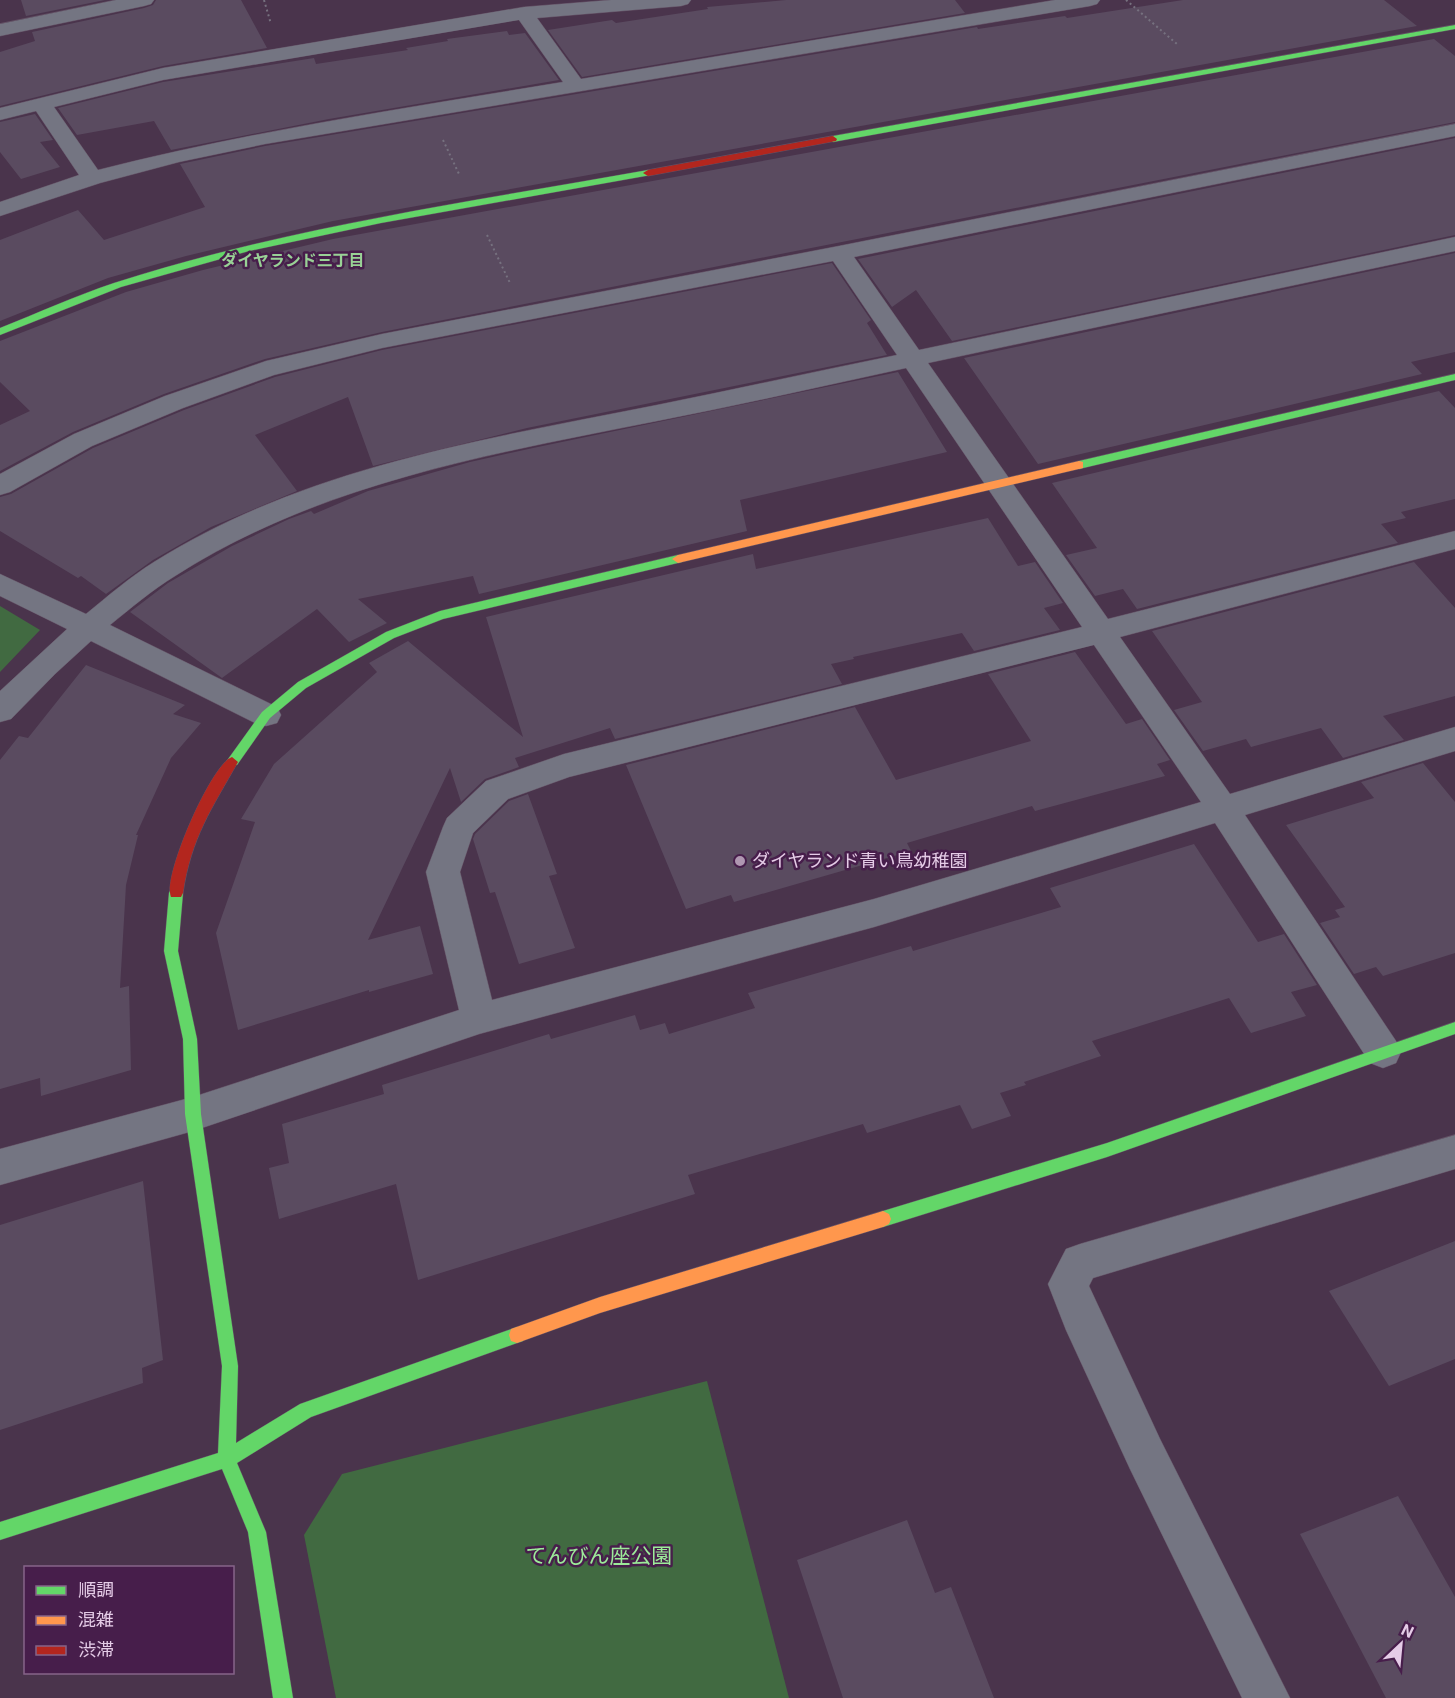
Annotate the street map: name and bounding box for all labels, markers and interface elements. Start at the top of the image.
district label: ダイヤランド三丁目 [221,251,365,270]
place label: ダイヤランド青い鳥幼稚園 [752,850,967,871]
marker: ダイヤランド青い鳥幼稚園 [733,854,747,868]
park label: てんびん座公園 [526,1544,673,1568]
legend [24,1566,234,1674]
text: 順調 [78,1579,114,1600]
text: 混雑 [78,1609,114,1630]
north arrow [1371,1614,1431,1674]
text: N [1398,1620,1417,1642]
text: 渋滞 [78,1639,114,1660]

